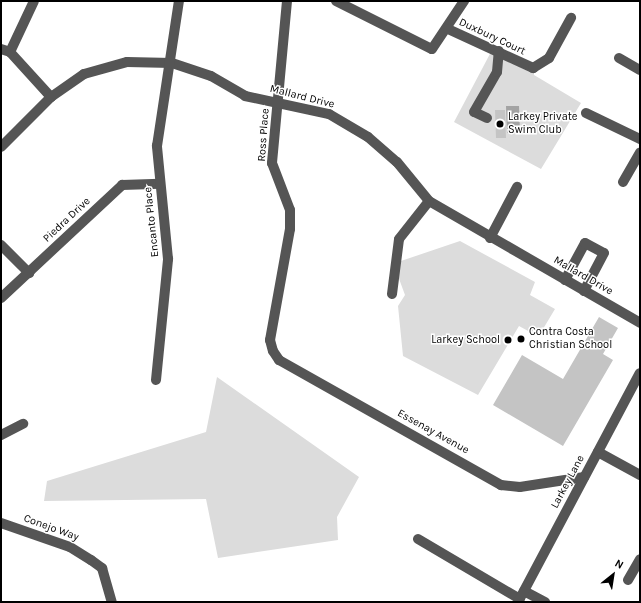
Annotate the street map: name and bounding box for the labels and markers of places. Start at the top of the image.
place label: Larkey Private Swim Club [508,111,577,137]
marker: Larkey Private Swim Club [495,119,505,129]
place label: Contra Costa Christian School [529,326,612,352]
place label: Larkey School [431,333,500,347]
marker: Contra Costa Christian School [516,334,526,344]
marker: Larkey School [503,335,513,345]

